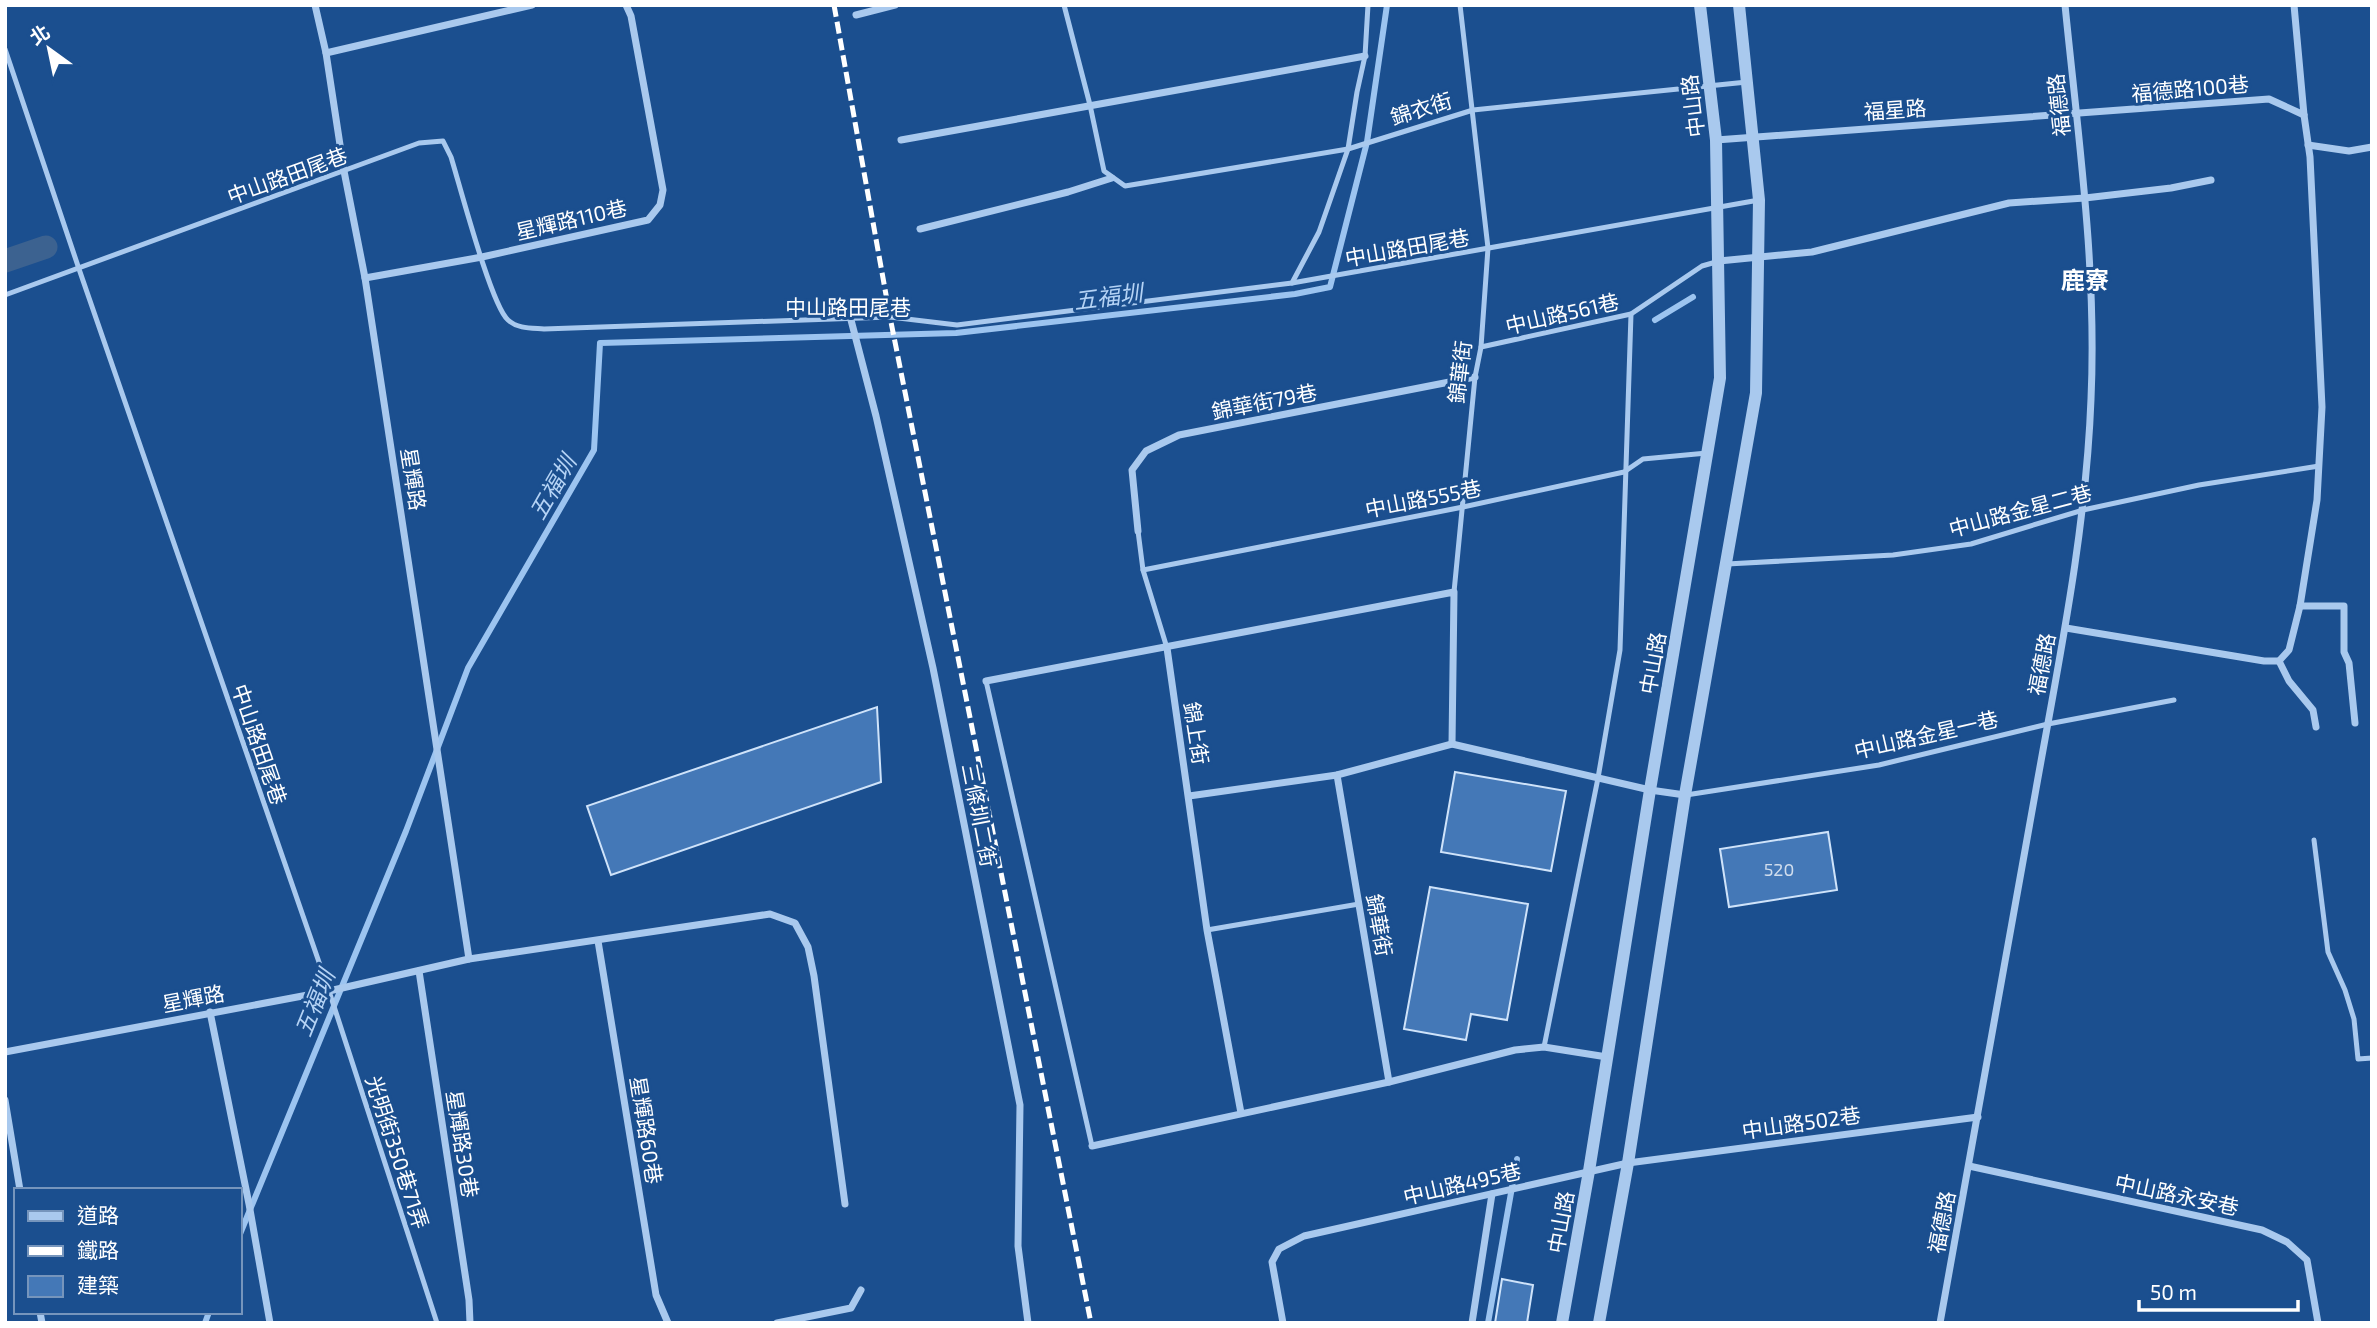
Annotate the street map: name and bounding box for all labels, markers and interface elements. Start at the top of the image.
north arrow [14,14,84,84]
text: 北 [25,20,54,49]
street label: 福德路100巷 [2130,70,2250,106]
street label: 福德路 [2042,72,2074,138]
street label: 中山路 [1676,73,1708,139]
street label: 錦衣街 [1387,87,1455,129]
street label: 福星路 [1863,94,1927,124]
street label: 中山路田尾巷 [224,142,350,208]
street label: 星輝路110巷 [513,194,629,244]
street label: 中山路田尾巷 [1343,224,1471,270]
district label: 鹿寮 [2061,265,2109,294]
water label: 五福圳 [1072,278,1147,314]
street label: 中山路561巷 [1503,288,1621,338]
street label: 中山路田尾巷 [785,294,911,319]
street label: 錦華街 [1443,339,1475,405]
street label: 錦華街79巷 [1209,379,1319,423]
street label: 星輝路 [397,446,431,512]
water label: 五福圳 [523,448,583,524]
street label: 中山路555巷 [1363,474,1483,522]
street label: 中山路金星二巷 [1946,479,2094,541]
street label: 中山路 [1634,630,1670,696]
street label: 福德路 [2023,631,2059,697]
street label: 中山路田尾巷 [228,680,292,808]
street label: 錦上街 [1180,700,1214,766]
street label: 中山路金星一巷 [1852,705,2000,763]
street label: 三條圳二街 [958,761,1002,869]
house number: 520 [1764,858,1794,880]
street label: 錦華街 [1362,892,1398,958]
water label: 五福圳 [288,963,341,1040]
street label: 星輝路 [160,980,226,1016]
street label: 光明街350巷71弄 [361,1072,435,1232]
street label: 星輝路60巷 [626,1074,668,1186]
street label: 星輝路30巷 [442,1089,484,1199]
street label: 中山路502巷 [1740,1101,1862,1143]
street label: 中山路495巷 [1401,1157,1523,1209]
street label: 中山路永安巷 [2113,1169,2241,1219]
legend [14,1188,242,1314]
street label: 中山路 [1542,1189,1578,1255]
street label: 福德路 [1923,1189,1959,1255]
text: 道路 [77,1202,119,1227]
text: 鐵路 [77,1237,119,1262]
scale bar [2139,1268,2298,1312]
text: 建築 [77,1272,119,1297]
text: 50 m [2150,1279,2197,1304]

